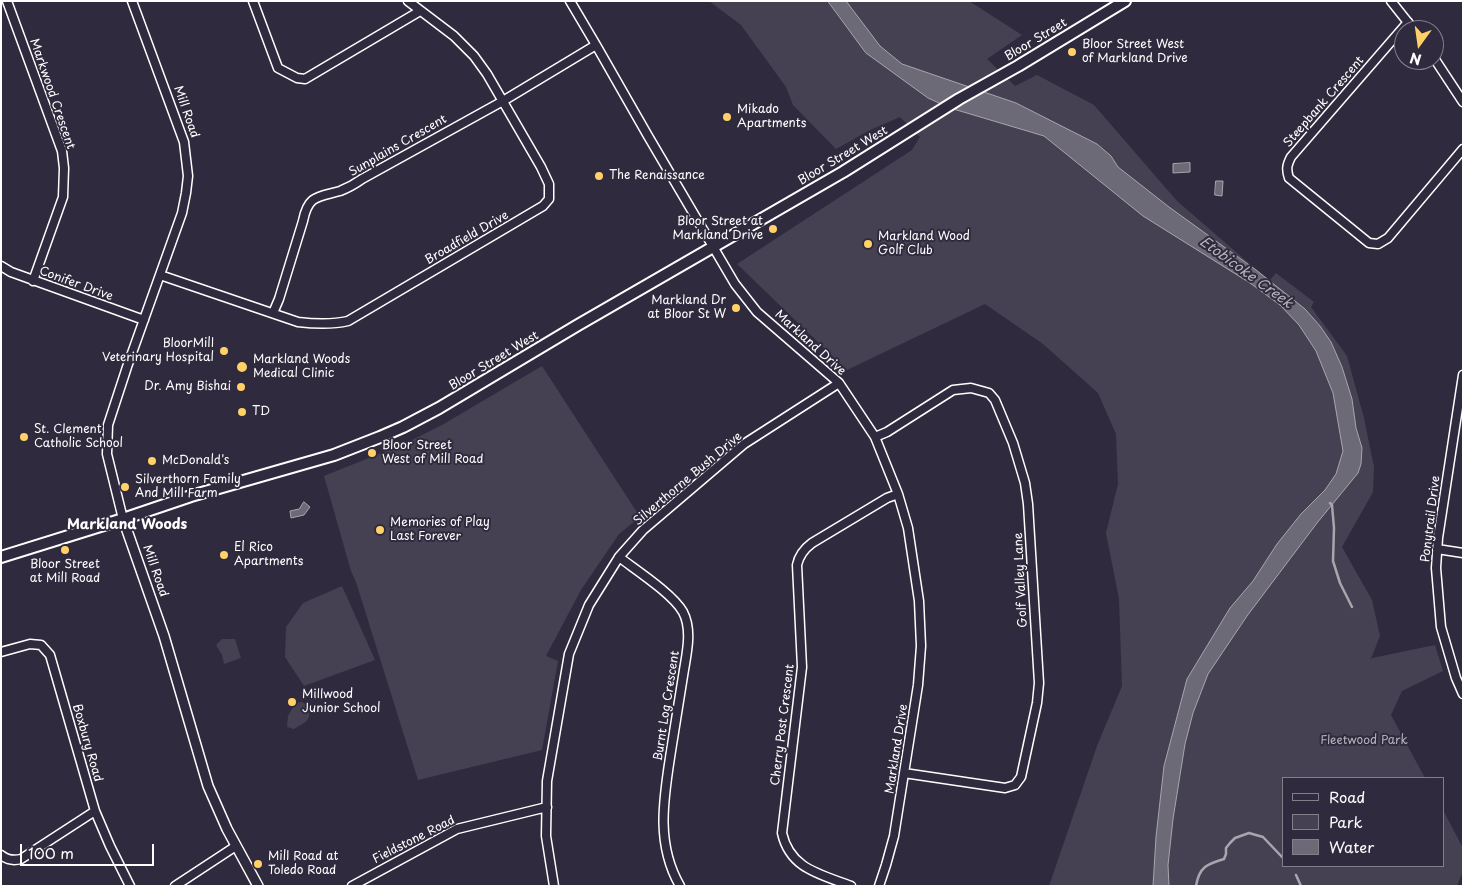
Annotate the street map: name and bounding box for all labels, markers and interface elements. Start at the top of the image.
street label: Bloor Street [1002,16,1070,64]
north arrow [1394,20,1444,70]
street label: Markwood Crescent [26,37,78,151]
place label: Bloor Street West of Markland Drive [1082,38,1188,66]
marker: Bloor Street West of Markland Drive [1066,46,1078,58]
text: N [1408,48,1423,71]
street label: Steepbank Crescent [1281,54,1367,150]
street label: Mill Road [170,84,202,140]
place label: Mikado Apartments [737,103,806,131]
marker: Mikado Apartments [721,111,733,123]
street label: Sunplains Crescent [347,112,449,180]
street label: Bloor Street West [796,124,890,188]
place label: The Renaissance [609,169,705,183]
marker: The Renaissance [593,170,605,182]
street label: Broadfield Drive [423,208,511,268]
place label: Bloor Street at Markland Drive [673,215,763,243]
marker: Bloor Street at Markland Drive [767,223,779,235]
place label: Markland Wood Golf Club [878,230,970,258]
water label: Etobicoke Creek [1196,234,1296,312]
marker: Markland Wood Golf Club [862,238,874,250]
street label: Conifer Drive [37,264,115,304]
place label: Markland Dr at Bloor St W [647,294,726,322]
marker: Markland Dr at Bloor St W [730,302,742,314]
street label: Markland Drive [772,307,848,379]
street label: Bloor Street West [447,329,541,393]
place label: BloorMill Veterinary Hospital [102,337,214,365]
marker: BloorMill Veterinary Hospital [218,345,230,357]
place label: Markland Woods Medical Clinic [253,353,350,381]
marker: Markland Woods Medical Clinic [235,360,249,374]
place label: Dr. Amy Bishai [144,380,231,394]
marker: Dr. Amy Bishai [235,381,247,393]
place label: TD [252,405,270,419]
marker: TD [236,406,248,418]
place label: St. Clement Catholic School [34,423,123,451]
street label: Silverthorne Bush Drive [631,429,745,529]
marker: St. Clement Catholic School [18,431,30,443]
place label: Bloor Street West of Mill Road [382,439,483,467]
marker: Bloor Street West of Mill Road [366,447,378,459]
place label: McDonald's [162,454,229,468]
marker: McDonald's [146,455,158,467]
place label: Silverthorn Family And Mill Farm [135,473,241,501]
street label: Ponytrail Drive [1419,475,1443,563]
marker: Silverthorn Family And Mill Farm [119,481,131,493]
place label: Memories of Play Last Forever [390,516,490,544]
district label: Markland Woods [67,517,187,533]
marker: Memories of Play Last Forever [374,524,386,536]
street label: Golf Valley Lane [1011,532,1031,628]
place label: El Rico Apartments [234,541,303,569]
street label: Mill Road [139,543,171,599]
marker: Bloor Street at Mill Road [59,544,71,556]
marker: El Rico Apartments [218,549,230,561]
place label: Bloor Street at Mill Road [30,558,100,586]
street label: Burnt Log Crescent [651,650,683,762]
street label: Cherry Post Crescent [768,663,798,787]
place label: Millwood Junior School [302,688,381,716]
marker: Millwood Junior School [286,696,298,708]
street label: Boxbury Road [69,702,105,784]
street label: Markland Drive [883,703,911,795]
park label: Fleetwood Park [1320,734,1408,748]
legend [1282,777,1444,867]
text: Road [1329,785,1365,808]
text: Park [1329,810,1363,833]
street label: Fieldstone Road [371,813,457,867]
scale bar [22,834,156,866]
text: Water [1329,835,1374,858]
text: 100 m [28,841,74,864]
place label: Mill Road at Toledo Road [268,850,338,878]
marker: Mill Road at Toledo Road [252,858,264,870]

